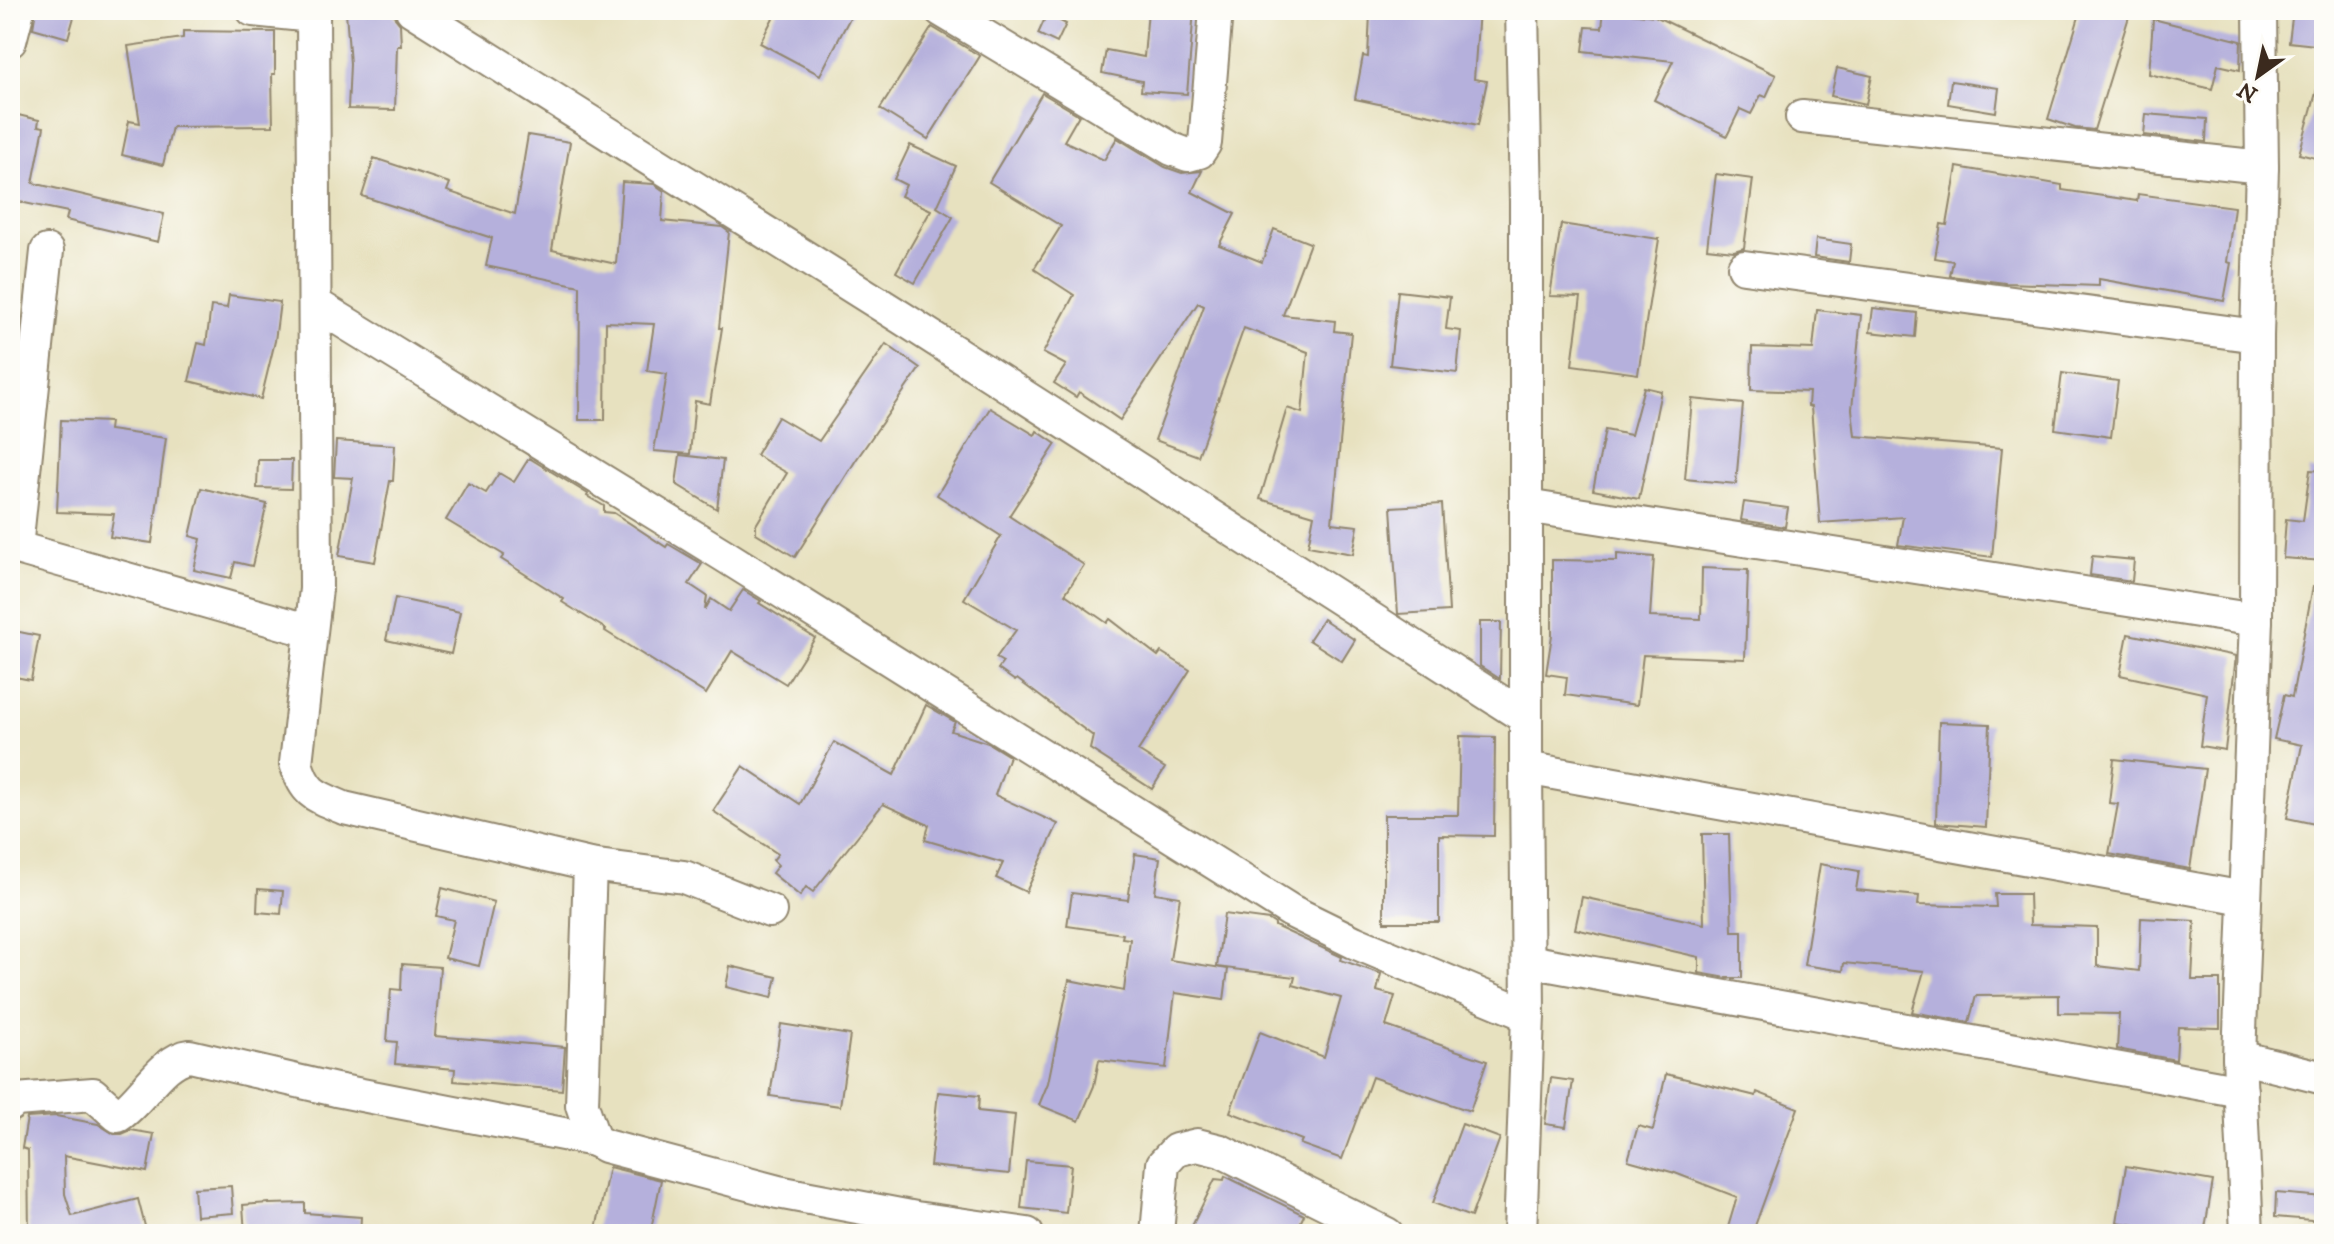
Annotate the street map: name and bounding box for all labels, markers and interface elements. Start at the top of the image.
north arrow [2218,36,2298,116]
text: N [2233,75,2263,108]

